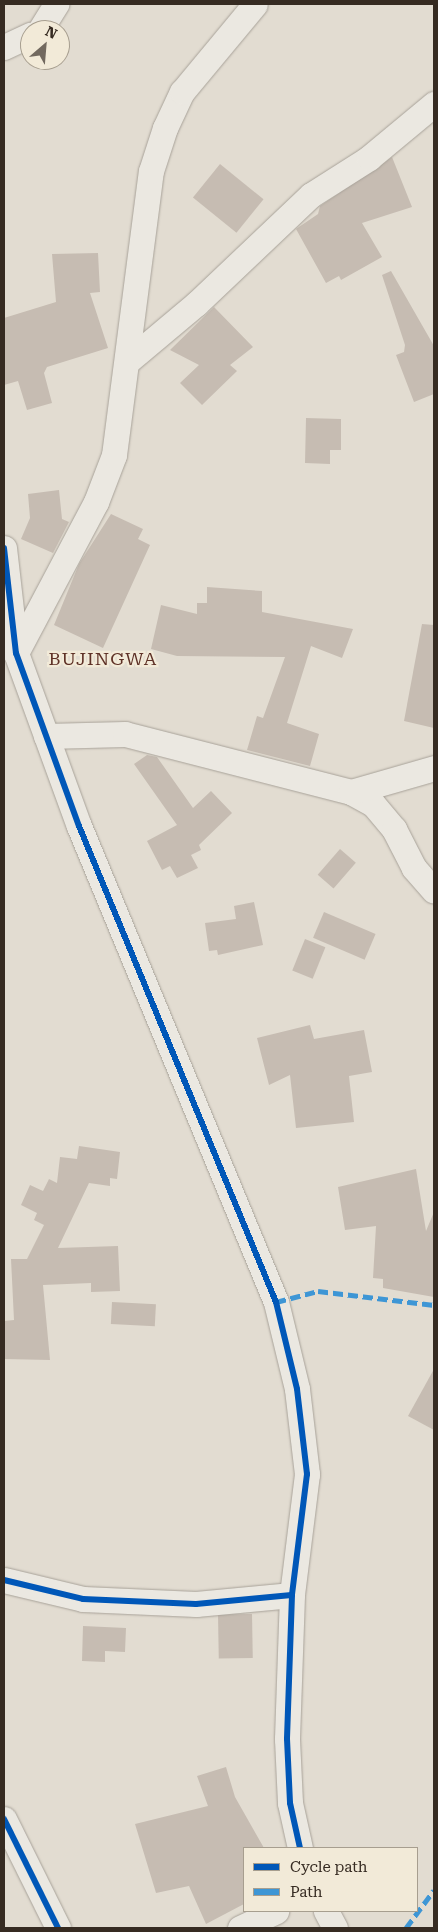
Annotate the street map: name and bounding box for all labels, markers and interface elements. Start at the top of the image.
north arrow [20,20,70,70]
text: N [43,23,60,42]
district label: BUJINGWA [48,648,158,670]
legend [243,1847,418,1912]
text: Cycle path [290,1858,367,1876]
text: Path [290,1883,323,1901]

